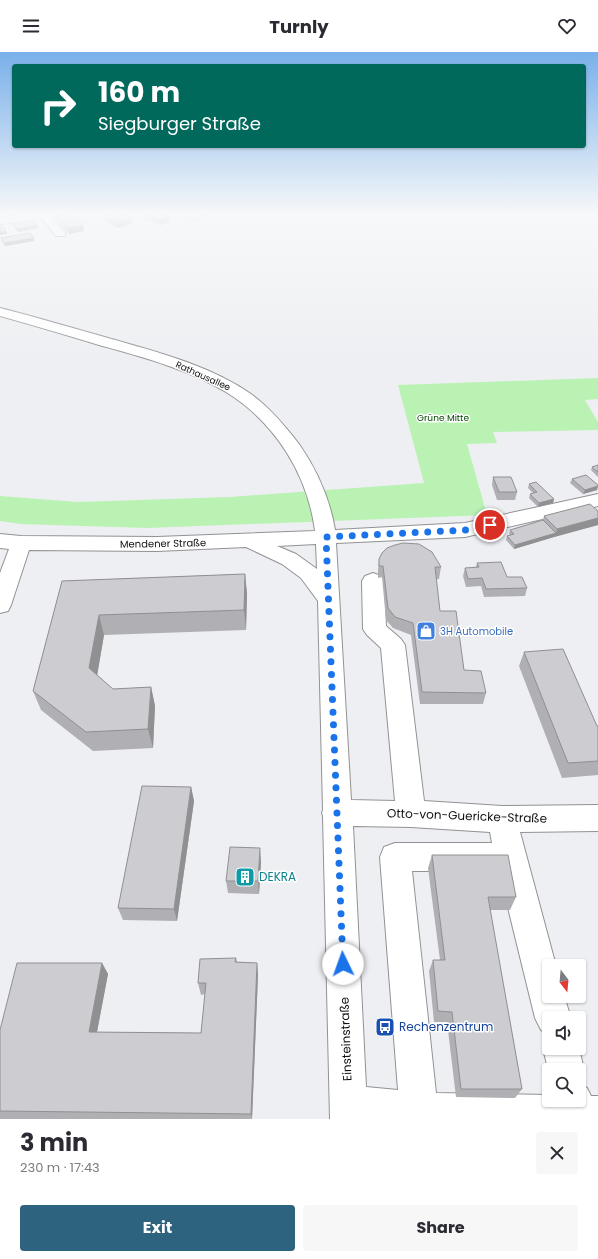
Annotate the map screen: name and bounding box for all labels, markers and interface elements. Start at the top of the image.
text: Turnly [269,14,329,39]
icon: menu [20,15,42,37]
icon: heart [556,15,578,37]
text: 160 m [98,73,180,112]
icon: right [32,80,84,132]
text: Siegburger Straße [98,111,261,136]
street label: Rathausallee [174,359,233,394]
park label: Grüne Mitte [417,412,469,424]
pin [473,508,507,542]
icon: arrive [479,514,501,536]
street label: Mendener Straße [120,535,206,552]
shop icon: 3H Automobile [415,620,437,642]
place label: 3H Automobile [440,624,513,639]
street label: Otto-von-Guericke-Straße [387,804,547,827]
building icon: DEKRA [234,866,256,888]
place label: DEKRA [259,868,296,885]
position arrow [322,943,364,985]
north arrow [542,959,586,1003]
map controls [542,959,586,1107]
street label: Einsteinstraße [336,997,355,1081]
button: sound [542,1011,586,1055]
bus stop icon: Rechenzentrum [374,1016,396,1038]
place label: Rechenzentrum [399,1018,493,1035]
button: search [542,1063,586,1107]
text: 3 min [20,1126,88,1159]
button: close [536,1132,578,1174]
text: 230 m · 17:43 [20,1158,100,1177]
button: Exit [20,1205,295,1251]
button: Share [303,1205,578,1251]

